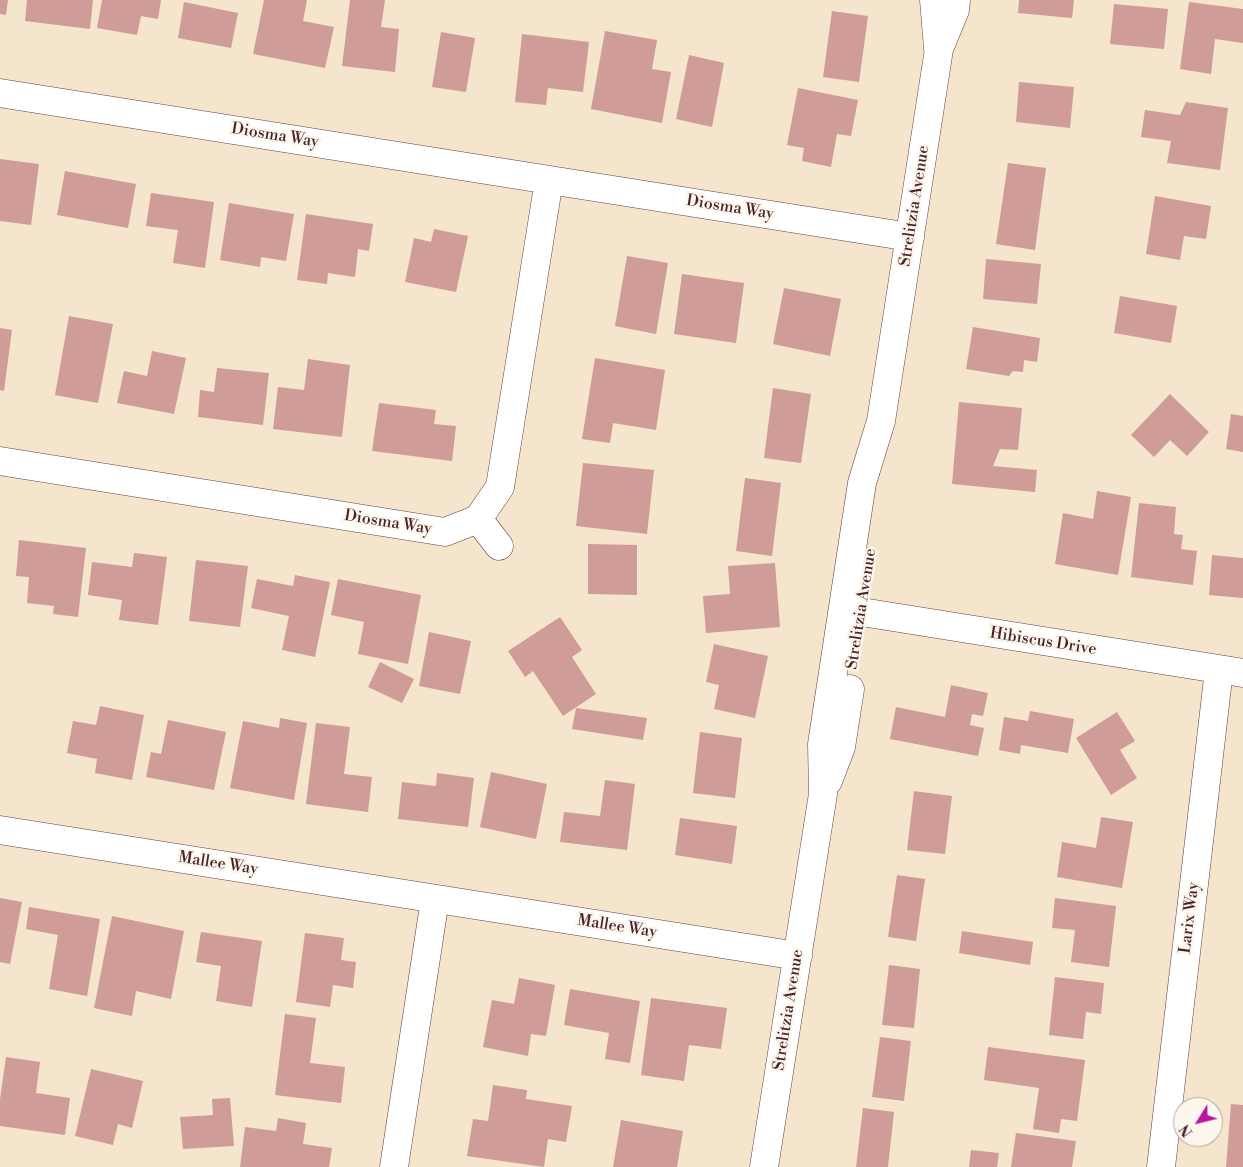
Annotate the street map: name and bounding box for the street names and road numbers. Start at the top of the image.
street label: Diosma Way [230,120,320,152]
street label: Strelitzia Avenue [896,144,934,268]
street label: Diosma Way [685,192,775,224]
street label: Diosma Way [343,507,433,539]
street label: Strelitzia Avenue [843,547,881,671]
street label: Hibiscus Drive [988,624,1098,660]
street label: Mallee Way [177,848,259,880]
street label: Larix Way [1176,881,1204,955]
street label: Mallee Way [576,911,658,943]
street label: Strelitzia Avenue [770,948,808,1072]

